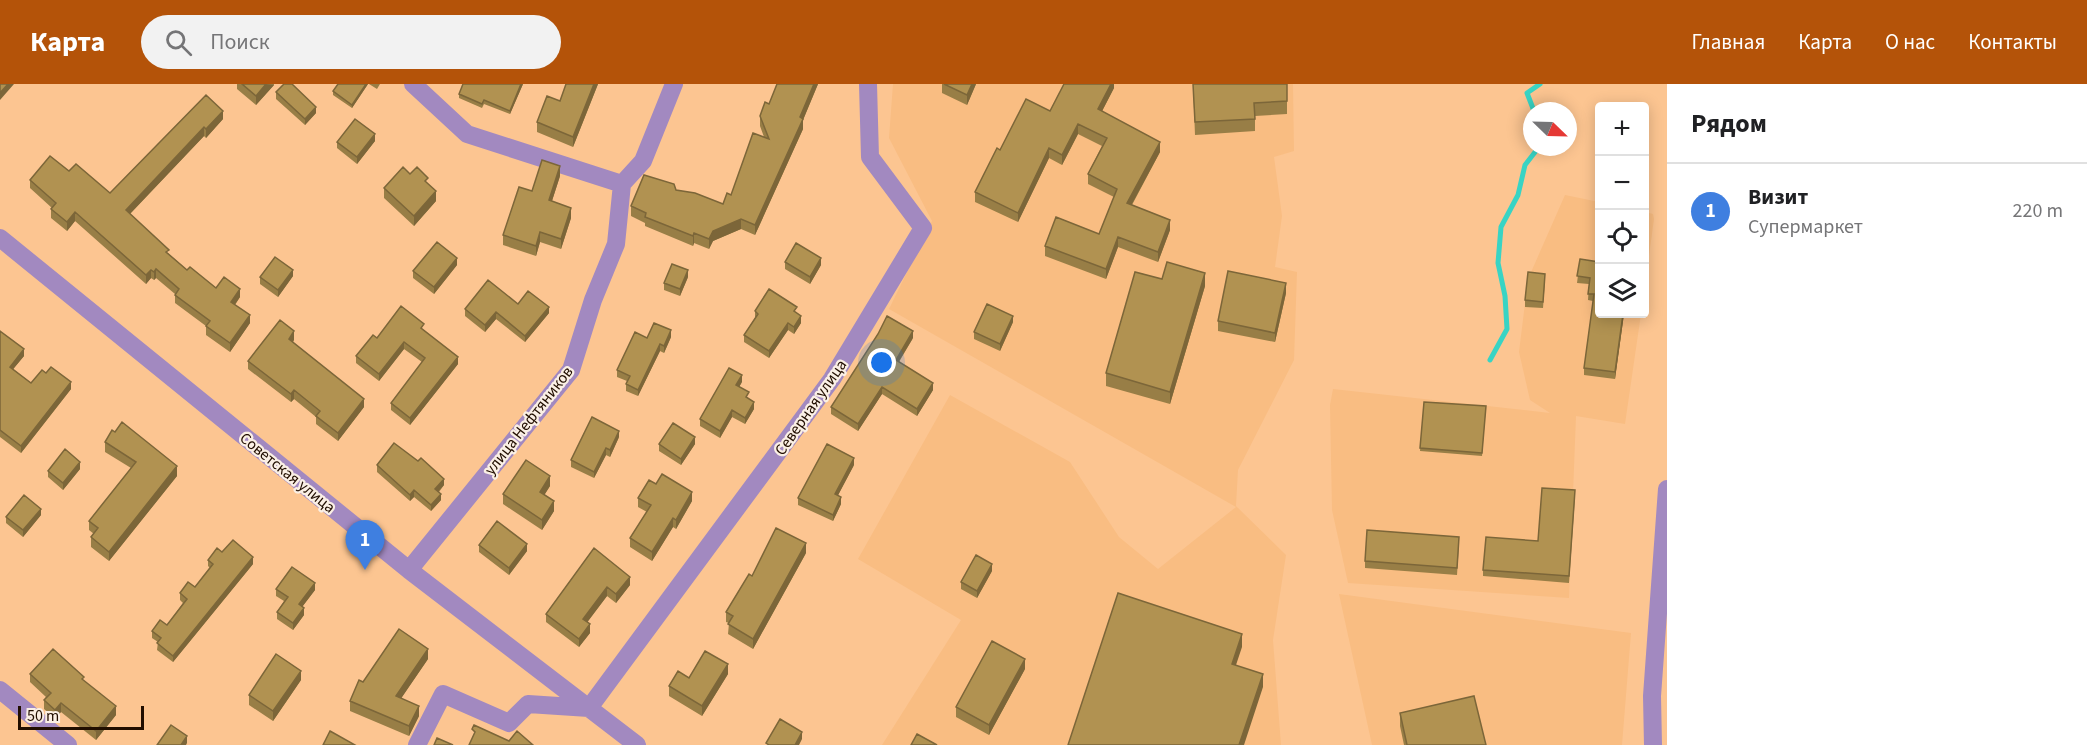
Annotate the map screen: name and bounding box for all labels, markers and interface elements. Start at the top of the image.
search box [141,15,561,69]
text: Карта [30,22,105,62]
icon: search [162,26,195,59]
text: Поиск [210,26,270,58]
text: Главная [1692,27,1765,57]
text: Карта [1798,27,1852,57]
text: О нас [1885,27,1935,57]
text: Контакты [1968,27,2057,57]
north arrow [1523,102,1577,156]
map controls [1595,102,1649,318]
button: + [1595,102,1649,156]
text: Рядом [1691,105,1767,142]
button: − [1595,156,1649,210]
text: Визит [1748,181,1808,213]
text: 1 [1705,197,1716,225]
text: 220 m [2013,197,2063,225]
button: locate [1595,210,1649,264]
text: Супермаркет [1748,213,1863,241]
button: layers [1595,264,1649,318]
your location [867,348,896,377]
street label: Северная улица [770,355,852,460]
street label: улица Нефтяников [479,362,578,480]
street label: Советская улица [235,427,340,518]
pin: 1 [346,520,385,570]
scale bar [18,703,144,730]
text: 50 m [27,705,59,727]

